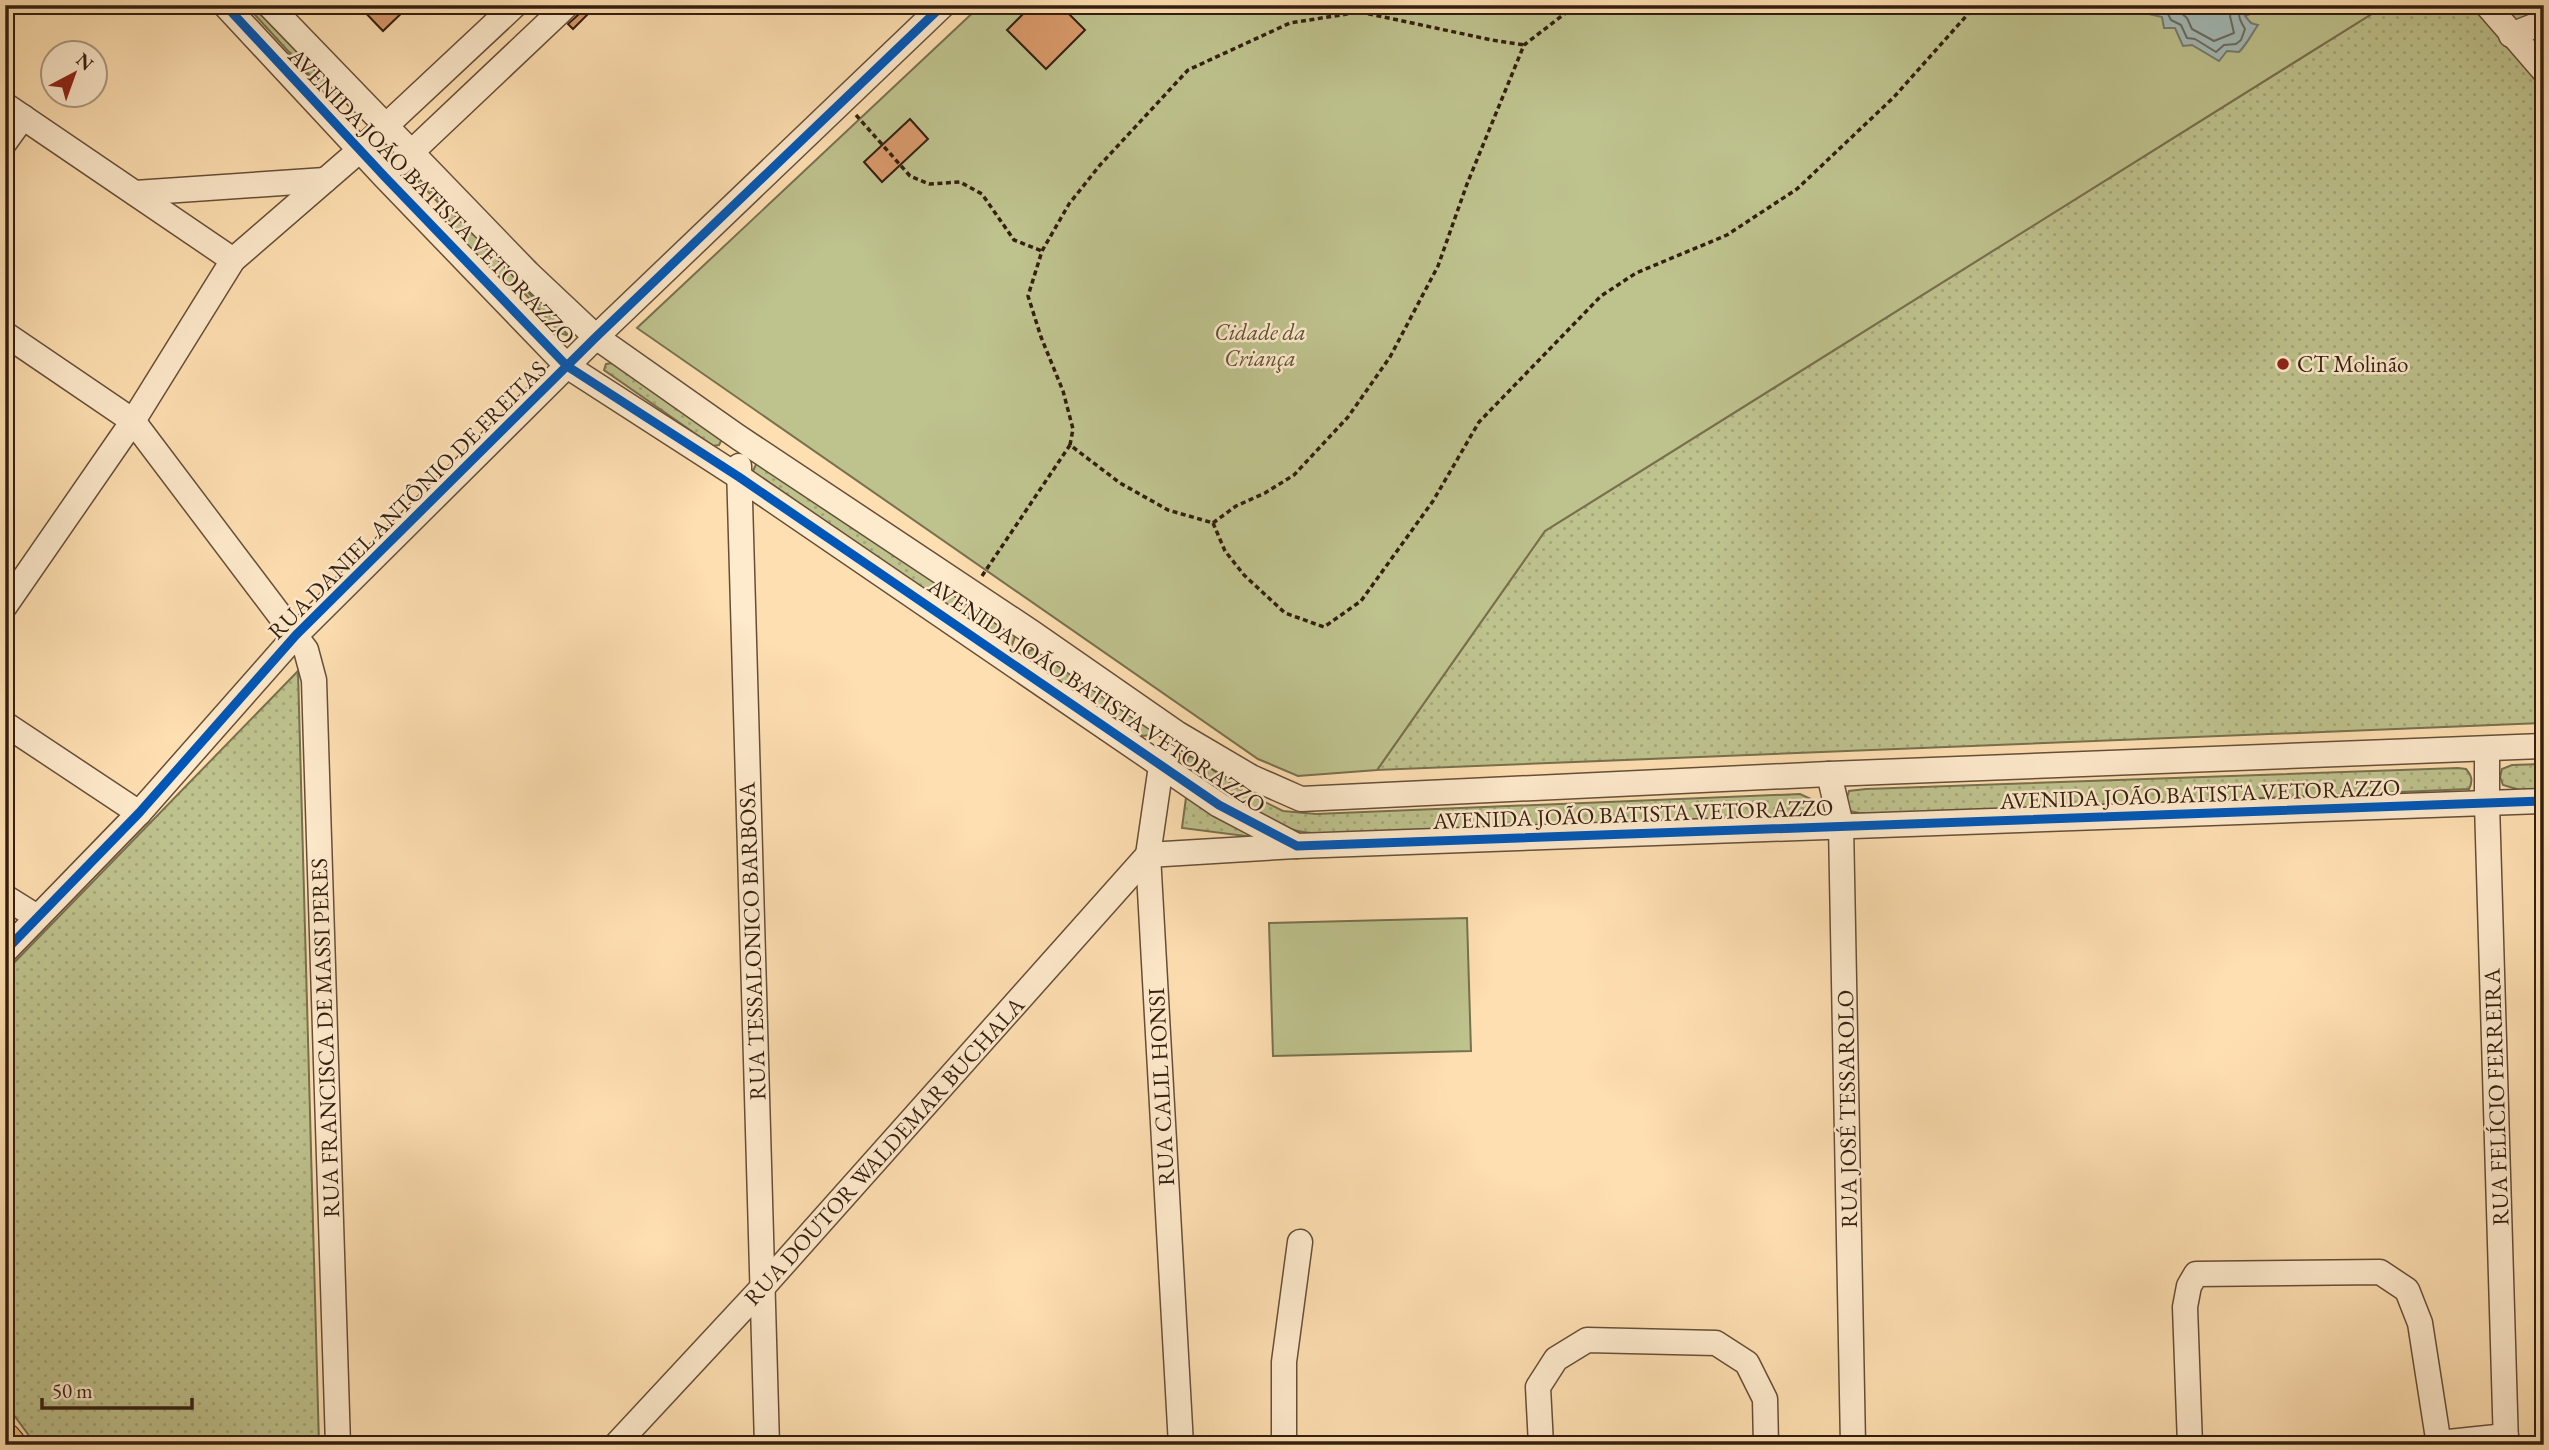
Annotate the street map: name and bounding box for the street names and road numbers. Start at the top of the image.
street label: AVENIDA JOÃO BATISTA VETORAZZO [281,41,582,351]
street label: RUA DANIEL ANTÔNIO DE FREITAS [261,354,553,646]
street label: AVENIDA JOÃO BATISTA VETORAZZO [922,570,1272,820]
street label: AVENIDA JOÃO BATISTA VETORAZZO [1998,772,2401,816]
street label: RUA TESSALONICO BARBOSA [731,780,773,1101]
street label: AVENIDA JOÃO BATISTA VETORAZZO [1431,792,1834,836]
street label: RUA FRANCISCA DE MASSI PERES [304,858,346,1218]
street label: RUA FELÍCIO FERREIRA [2476,967,2515,1226]
street label: RUA CALIL HONSI [1141,987,1181,1187]
street label: RUA DOUTOR WALDEMAR BUCHALA [737,990,1031,1312]
street label: RUA JOSÉ TESSAROLO [1830,990,1864,1228]

